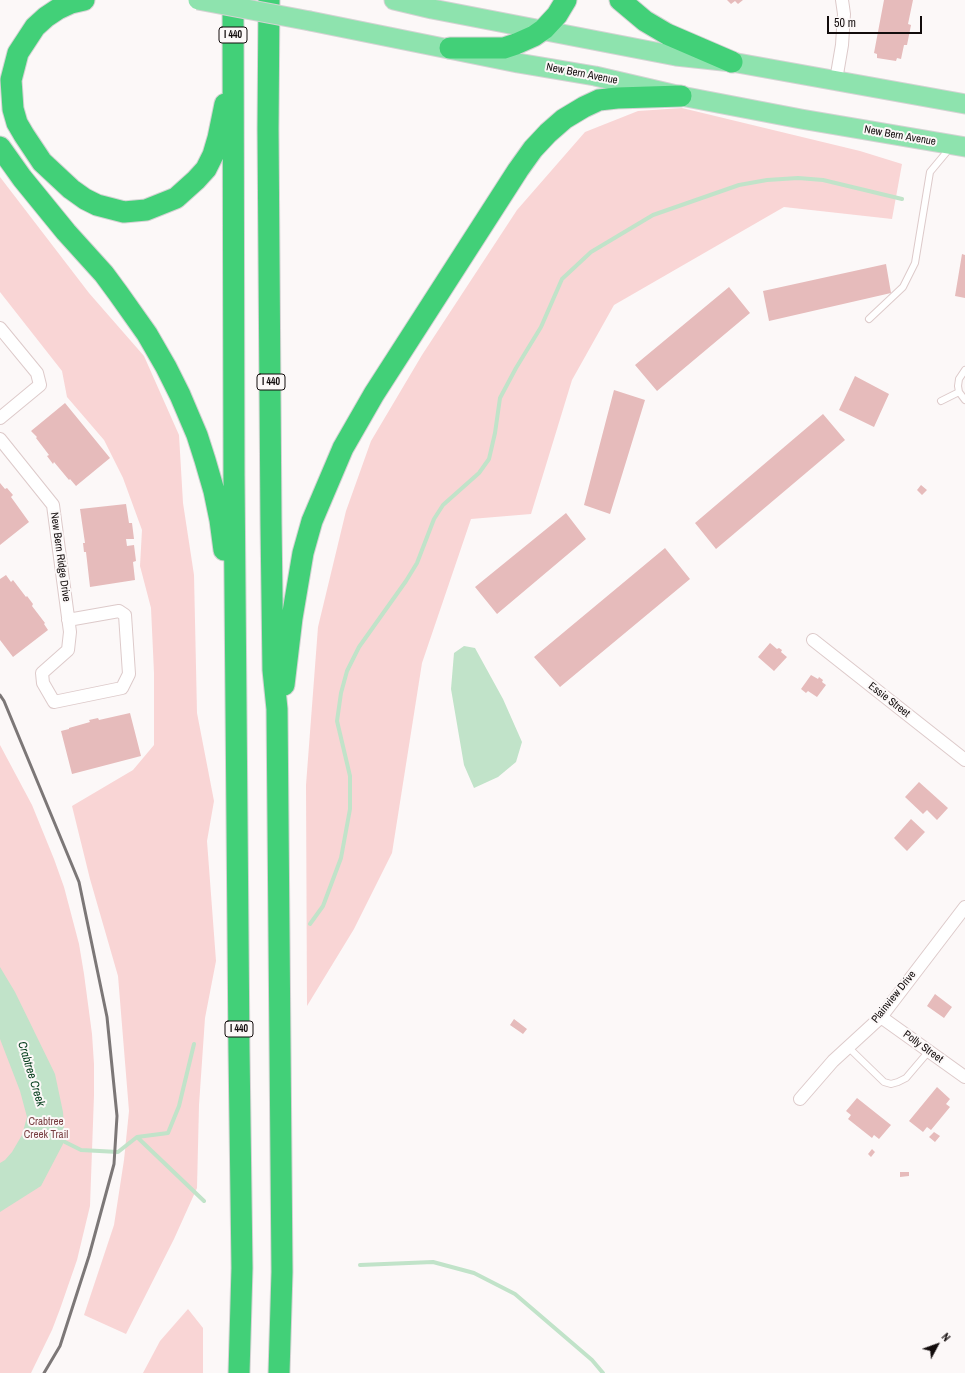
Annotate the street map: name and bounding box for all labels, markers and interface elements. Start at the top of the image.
scale bar [829,8,924,34]
text: 50 m [834,15,856,31]
road number: I 440 [219,27,247,43]
street label: New Bern Avenue [545,61,619,87]
street label: New Bern Avenue [863,123,937,149]
road number: I 440 [257,374,285,390]
street label: New Bern Ridge Drive [47,511,73,603]
street label: Essie Street [866,680,912,720]
street label: Plainview Drive [869,968,919,1026]
road number: I 440 [225,1021,253,1037]
street label: Polly Street [900,1028,946,1066]
water label: Crabtree Creek [14,1040,48,1108]
park label: Crabtree Creek Trail [24,1115,68,1141]
north arrow [917,1325,957,1365]
text: N [939,1330,953,1344]

